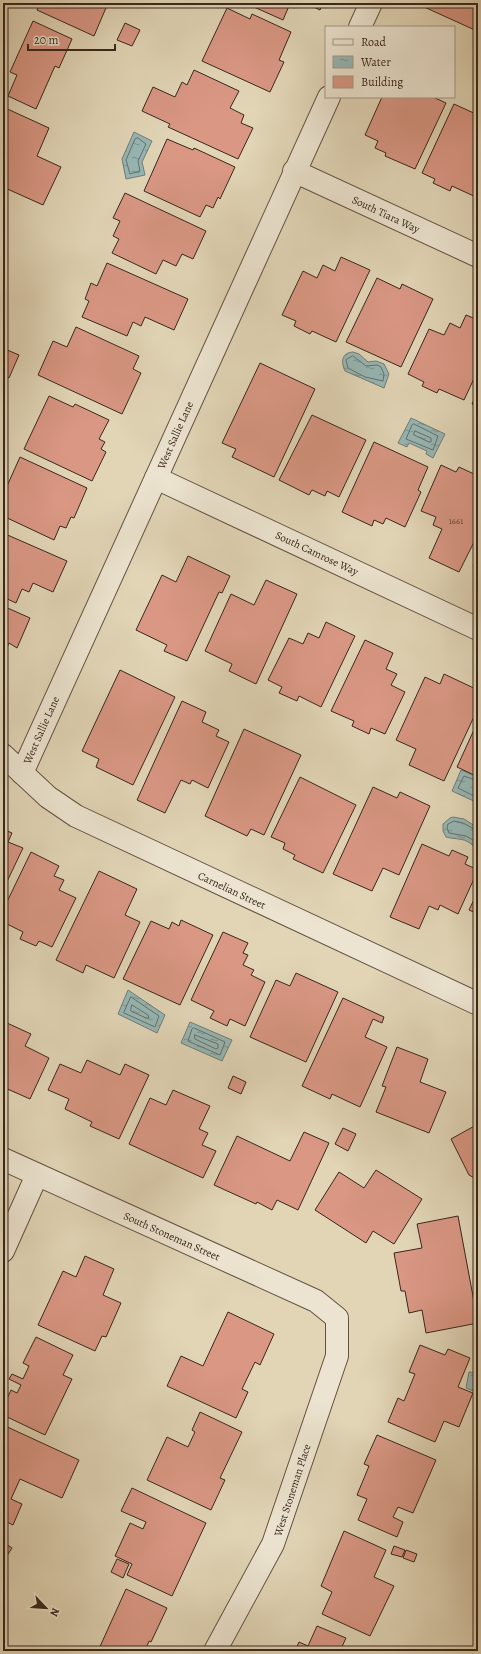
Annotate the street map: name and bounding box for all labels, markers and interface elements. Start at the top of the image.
scale bar [28,26,115,52]
legend [325,26,455,98]
text: 20 m [34,32,58,48]
text: Road [361,34,387,50]
text: Water [360,54,391,70]
text: Building [361,74,403,90]
street label: South Tiara Way [349,192,422,237]
street label: West Sallie Lane [153,399,197,472]
house number: 1661 [449,515,463,527]
street label: South Camrose Way [273,528,361,579]
street label: West Sallie Lane [19,694,63,767]
street label: Carnelian Street [195,868,269,913]
street label: South Stoneman Street [121,1208,223,1265]
street label: West Stoneman Place [270,1442,315,1539]
north arrow [26,1588,66,1628]
text: N [46,1605,63,1619]

